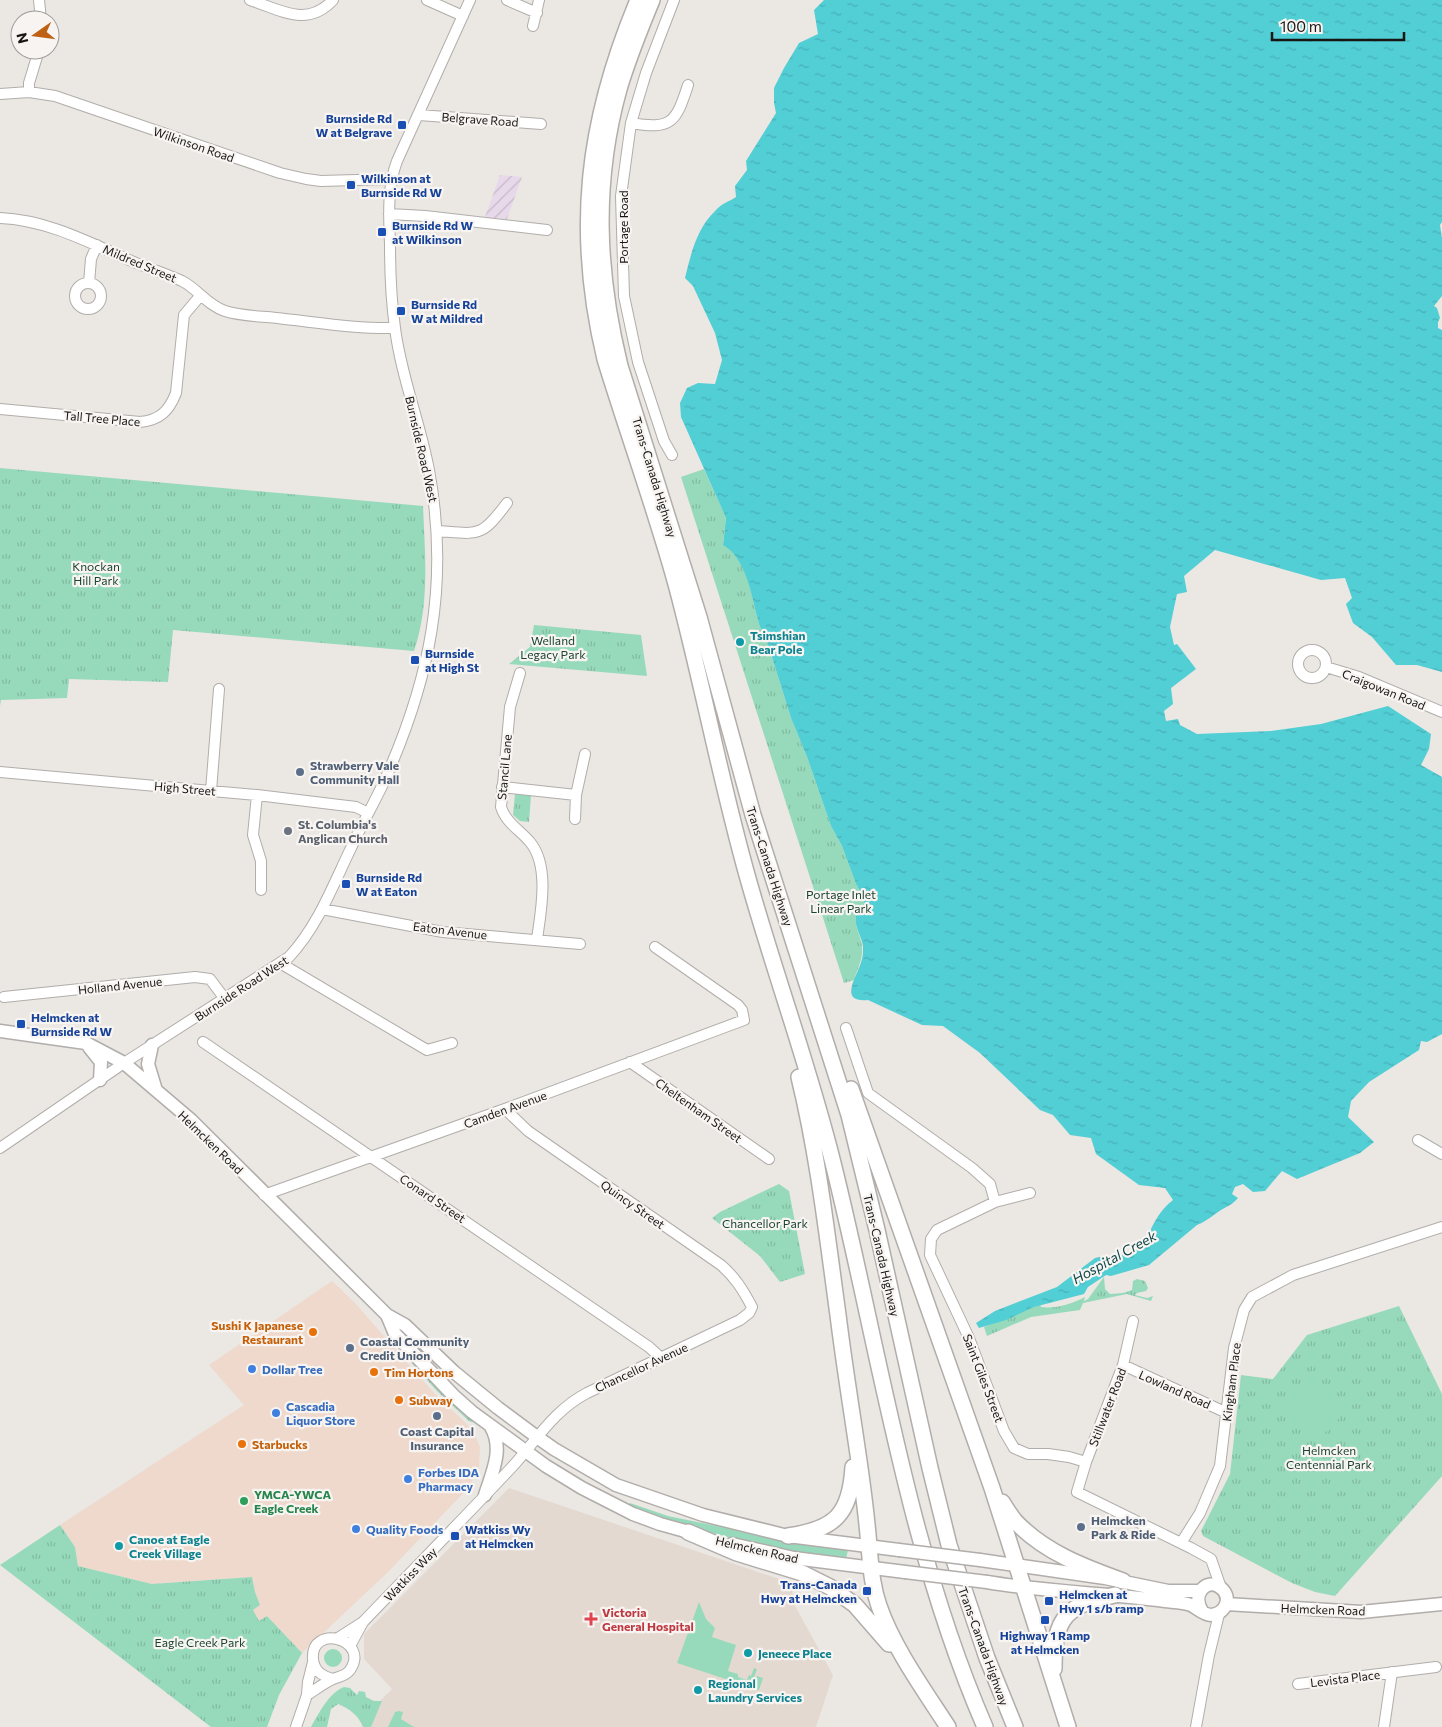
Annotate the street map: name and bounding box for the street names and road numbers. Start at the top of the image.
street label: Belgrave Road [441,109,519,129]
street label: Wilkinson Road [152,124,236,164]
street label: Portage Road [616,190,630,264]
street label: Mildred Street [101,241,179,285]
street label: Burnside Road West [403,395,441,504]
street label: Tall Tree Place [63,408,141,428]
street label: Trans-Canada Highway [630,415,680,539]
street label: Craigowan Road [1340,666,1428,712]
street label: Stancil Lane [494,734,514,800]
street label: High Street [154,778,216,798]
street label: Trans-Canada Highway [744,804,796,928]
street label: Eaton Avenue [412,919,488,941]
street label: Burnside Road West [192,953,290,1023]
street label: Holland Avenue [77,974,163,996]
street label: Cheltenham Street [653,1075,745,1145]
street label: Camden Avenue [462,1087,548,1131]
street label: Helmcken Road [176,1108,246,1176]
street label: Conard Street [397,1171,469,1225]
street label: Quincy Street [598,1177,668,1231]
street label: Trans-Canada Highway [861,1192,903,1318]
street label: Saint Giles Street [961,1332,1007,1424]
street label: Chancellor Avenue [592,1339,690,1395]
street label: Kingham Place [1219,1342,1243,1422]
street label: Stillwater Road [1086,1366,1128,1448]
street label: Lowland Road [1137,1367,1213,1411]
street label: Helmcken Road [714,1533,800,1565]
street label: Watkiss Way [381,1544,439,1604]
street label: Trans-Canada Highway [956,1585,1012,1707]
street label: Helmcken Road [1281,1601,1366,1617]
street label: Levista Place [1309,1667,1381,1689]

